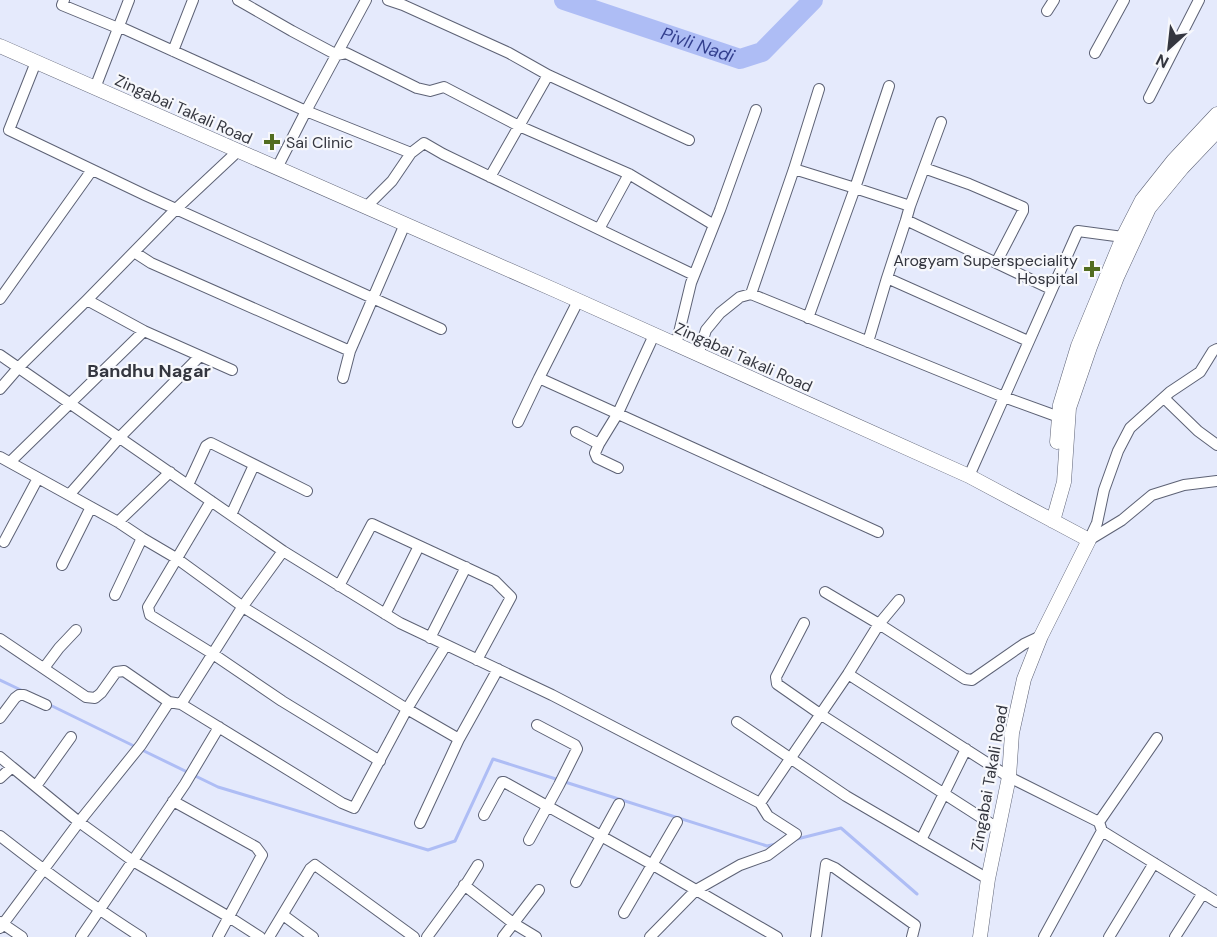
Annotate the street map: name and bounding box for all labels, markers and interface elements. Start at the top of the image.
north arrow [1139,18,1199,78]
water label: Pivli Nadi [658,21,738,68]
text: N [1152,49,1172,73]
street label: Zingabai Takali Road [112,70,256,149]
place label: Sai Clinic [286,132,353,153]
marker: Sai Clinic [263,133,281,151]
place label: Arogyam Superspeciality Hospital [893,250,1078,289]
marker: Arogyam Superspeciality Hospital [1083,260,1101,278]
street label: Zingabai Takali Road [672,318,816,397]
district label: Bandhu Nagar [87,359,211,383]
street label: Zingabai Takali Road [966,703,1013,853]

